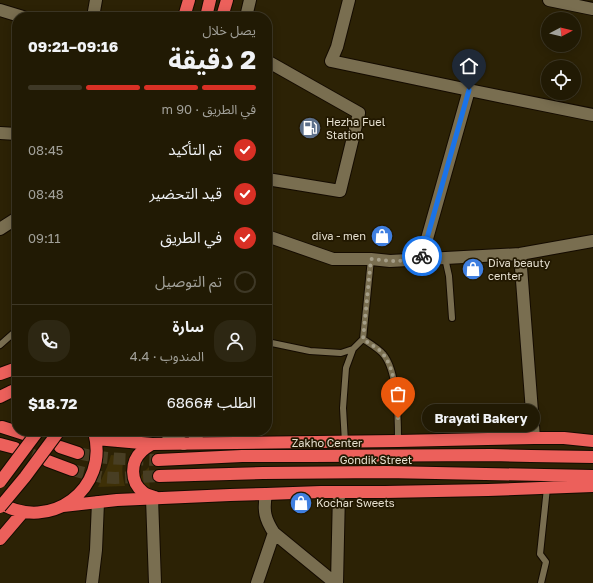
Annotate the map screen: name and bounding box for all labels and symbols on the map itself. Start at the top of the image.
north arrow [541,12,581,52]
pin [452,49,486,90]
fuel station icon: Hezha Fuel Station [297,115,323,141]
place label: Hezha Fuel Station [326,115,386,141]
shop icon: diva - men [369,223,395,249]
place label: diva - men [312,229,366,242]
courier [402,236,442,276]
shop icon: Diva beauty center [460,256,486,282]
place label: Diva beauty center [488,256,550,282]
pin [381,377,415,418]
callout: Brayati Bakery [422,404,540,432]
street label: Zakho Center [292,436,363,449]
street label: Gondik Street [340,453,412,466]
shop icon: Kochar Sweets [288,490,314,516]
place label: Kochar Sweets [316,496,395,509]

